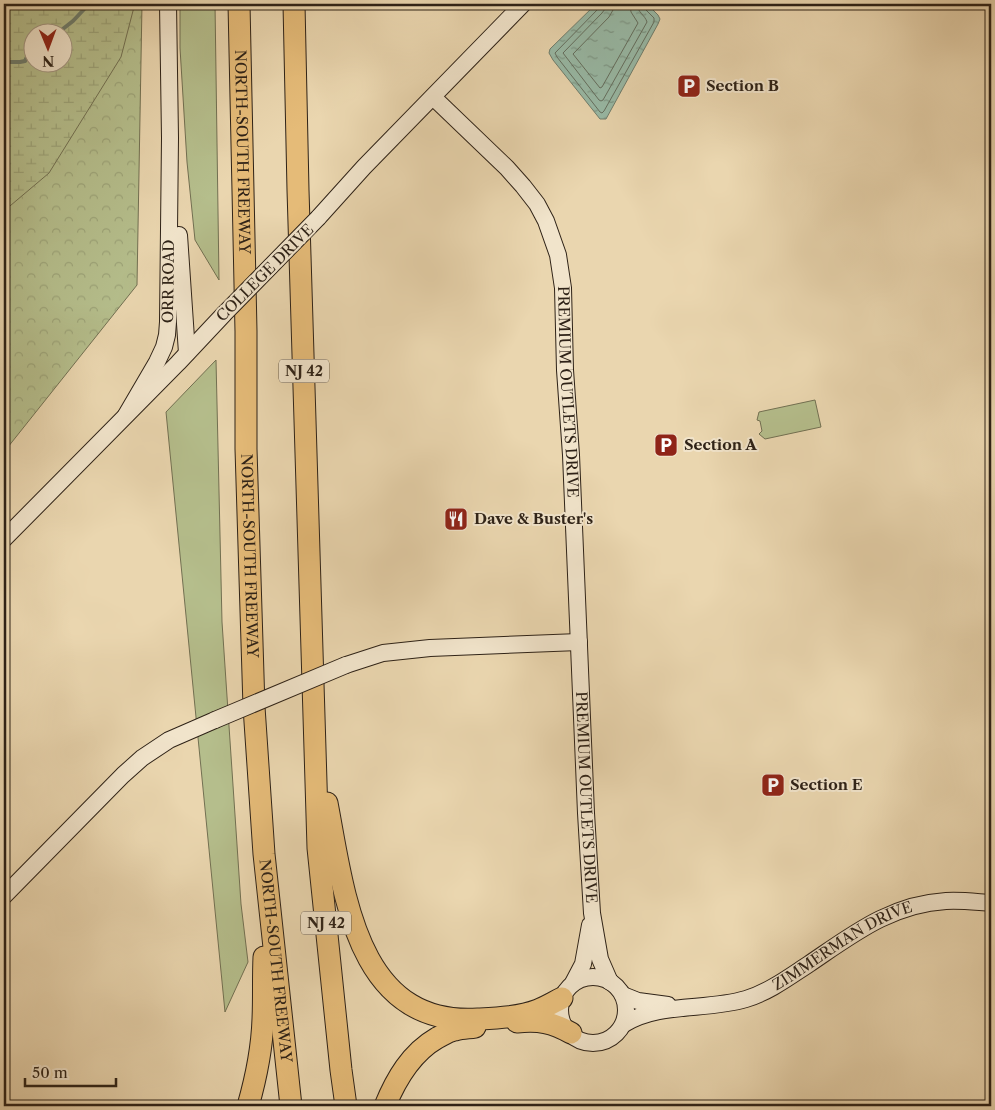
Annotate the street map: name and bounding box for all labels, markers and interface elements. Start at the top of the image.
north arrow [22,22,72,72]
street label: NORTH-SOUTH FREEWAY [231,50,254,255]
text: N [42,52,54,70]
parking icon: Section B [676,73,702,99]
place label: Section B [706,76,779,95]
street label: COLLEGE DRIVE [212,220,317,325]
street label: ORR ROAD [158,239,178,323]
street label: PREMIUM OUTLETS DRIVE [554,286,583,498]
road number: NJ 42 [279,360,329,382]
parking icon: Section A [653,432,679,458]
place label: Section A [684,435,757,454]
street label: NORTH-SOUTH FREEWAY [237,453,262,659]
restaurant icon: Dave & Buster's [443,506,469,532]
place label: Dave & Buster's [474,509,593,528]
street label: PREMIUM OUTLETS DRIVE [572,691,601,904]
parking icon: Section E [760,772,786,798]
place label: Section E [790,775,863,794]
street label: NORTH-SOUTH FREEWAY [256,858,296,1064]
street label: ZIMMERMAN DRIVE [769,897,914,994]
road number: NJ 42 [301,911,351,934]
scale bar [25,1055,116,1087]
text: 50 m [32,1063,68,1082]

